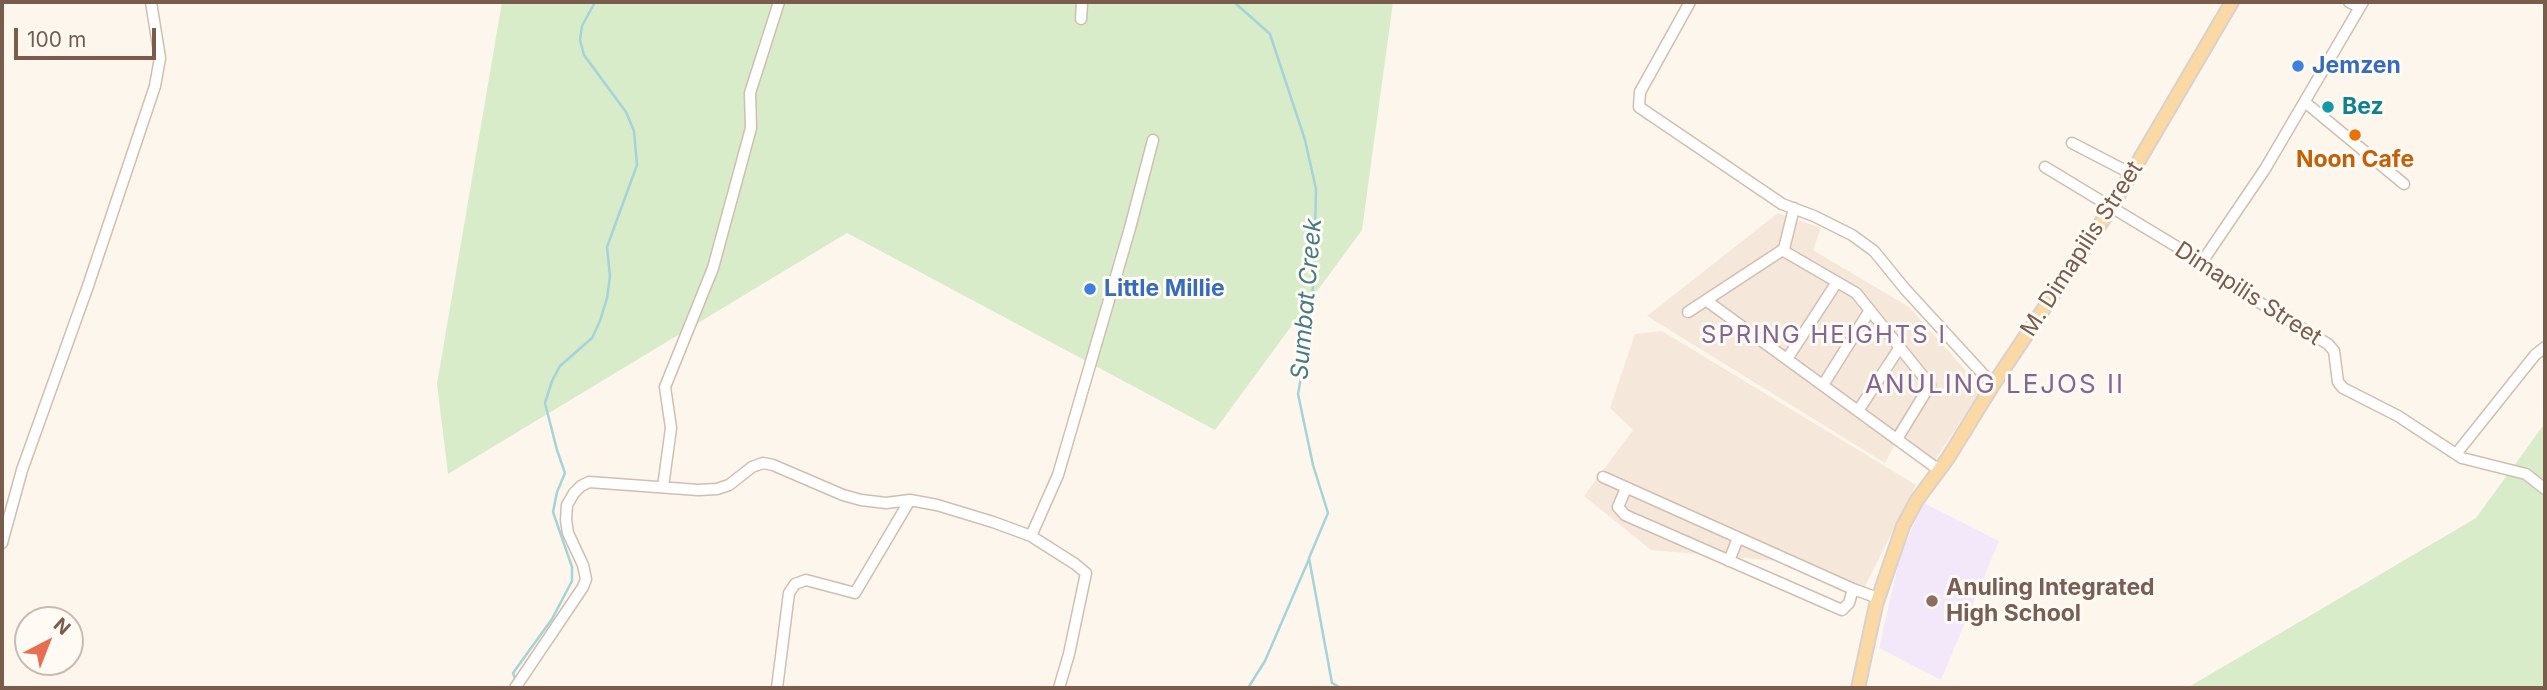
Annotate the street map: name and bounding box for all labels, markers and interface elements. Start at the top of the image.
scale bar [18,14,159,58]
text: 100 m [27,27,86,52]
place label: Jemzen [2312,52,2401,80]
marker: Jemzen [2290,58,2306,74]
place label: Bez [2342,93,2384,121]
marker: Bez [2320,99,2336,115]
marker: Noon Cafe [2347,127,2363,143]
place label: Noon Cafe [2296,146,2414,174]
street label: M. Dimapilis Street [2015,156,2149,342]
water label: Sumbat Creek [1286,217,1328,381]
street label: Dimapilis Street [2169,236,2327,352]
place label: Little Millie [1104,275,1225,303]
marker: Little Millie [1082,281,1098,297]
district label: SPRING HEIGHTS I [1703,322,1945,350]
district label: ANULING LEJOS II [1867,369,2123,401]
place label: Anuling Integrated High School [1946,574,2155,628]
marker: Anuling Integrated High School [1924,593,1940,609]
north arrow [14,606,84,676]
text: N [49,613,75,640]

